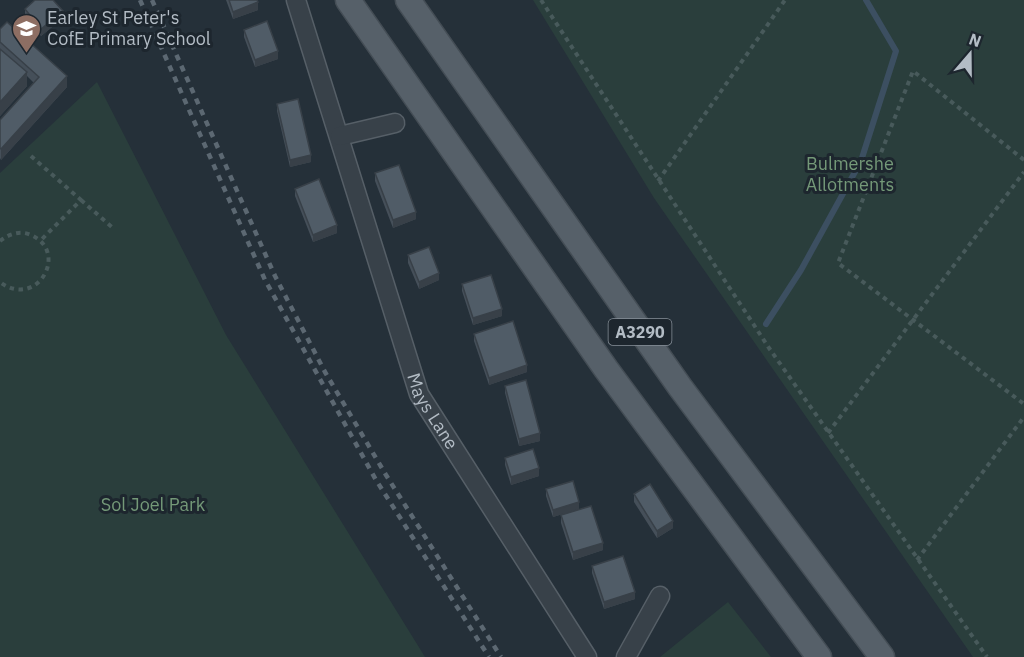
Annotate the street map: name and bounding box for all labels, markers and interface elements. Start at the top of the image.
place label: Earley St Peter's CofE Primary School [47,6,211,50]
school or university icon: Earley St Peter's CofE Primary School [10,12,42,54]
north arrow [940,24,1000,84]
text: N [966,29,984,51]
park label: Bulmershe Allotments [806,152,894,196]
road number: A3290 [608,319,672,345]
street label: Mays Lane [402,370,463,454]
park label: Sol Joel Park [101,493,206,516]

